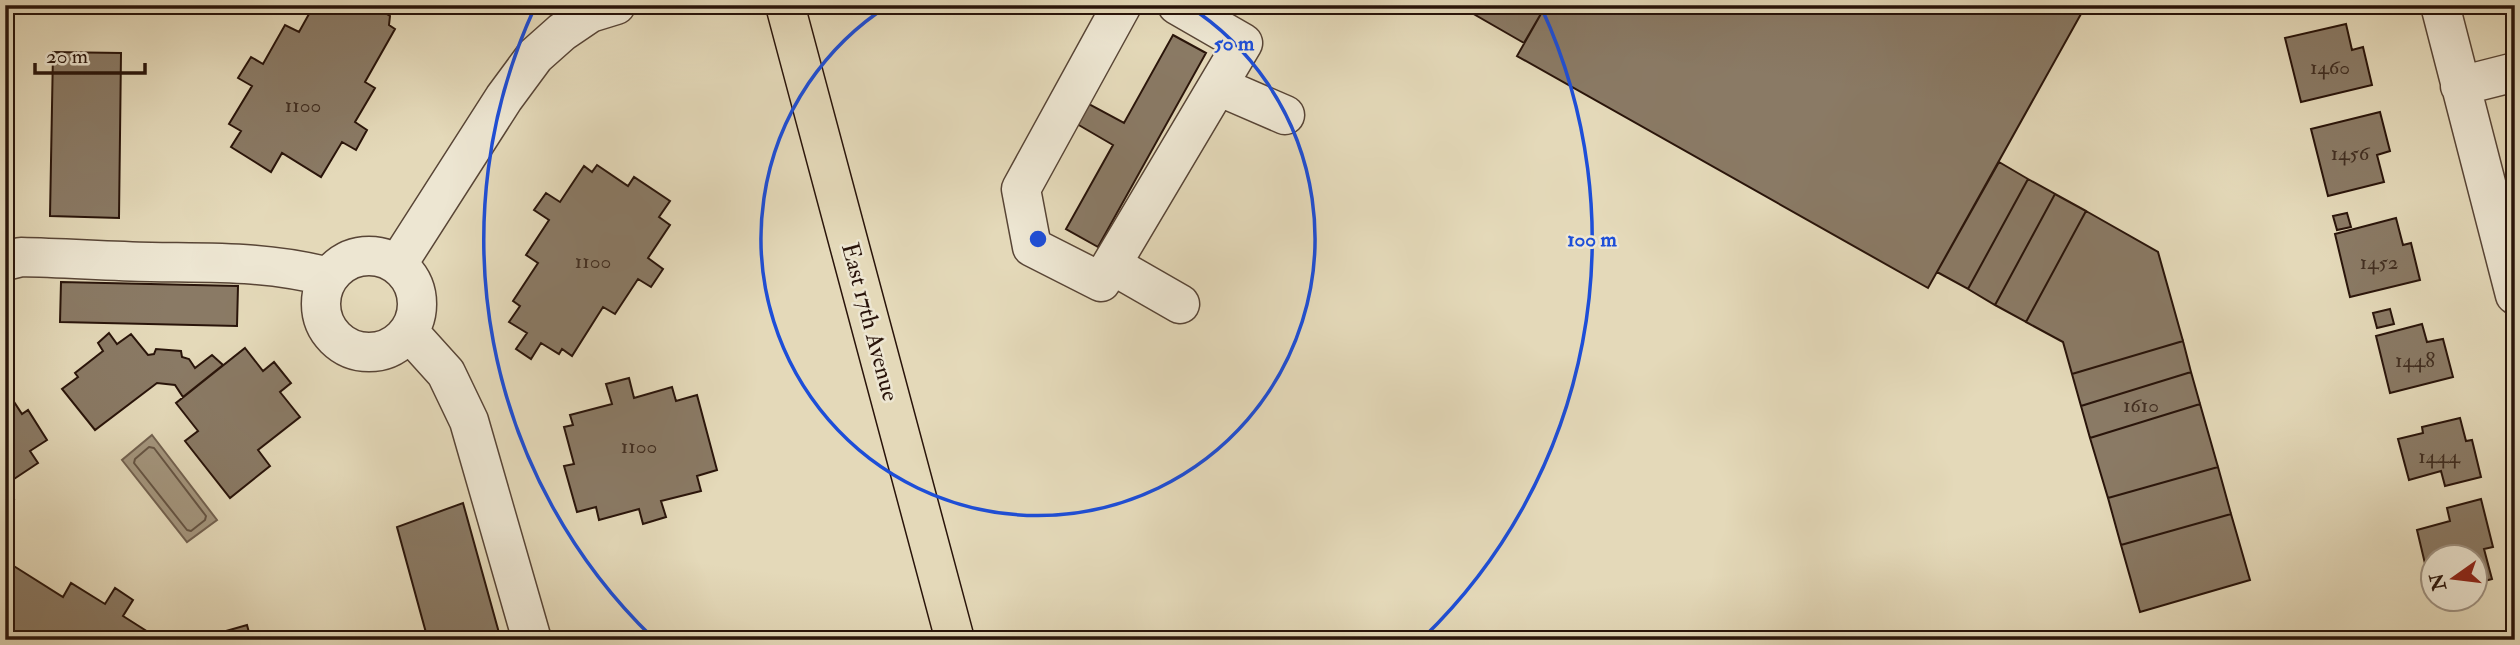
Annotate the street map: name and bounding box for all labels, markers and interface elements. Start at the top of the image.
text: 50 m [1214,30,1255,57]
scale bar [35,32,145,76]
text: 20 m [46,43,88,70]
house number: 1460 [2310,54,2350,81]
house number: 1100 [285,92,321,119]
house number: 1456 [2331,140,2371,167]
text: 100 m [1567,226,1618,253]
centre of rings [1026,227,1050,251]
street label: East 17th Avenue [834,239,906,405]
house number: 1100 [575,248,611,275]
house number: 1452 [2360,249,2398,276]
house number: 1448 [2395,347,2435,374]
house number: 1610 [2123,392,2159,419]
house number: 1100 [621,433,657,460]
house number: 1444 [2418,443,2461,470]
north arrow [2418,544,2488,614]
text: N [2425,570,2452,594]

